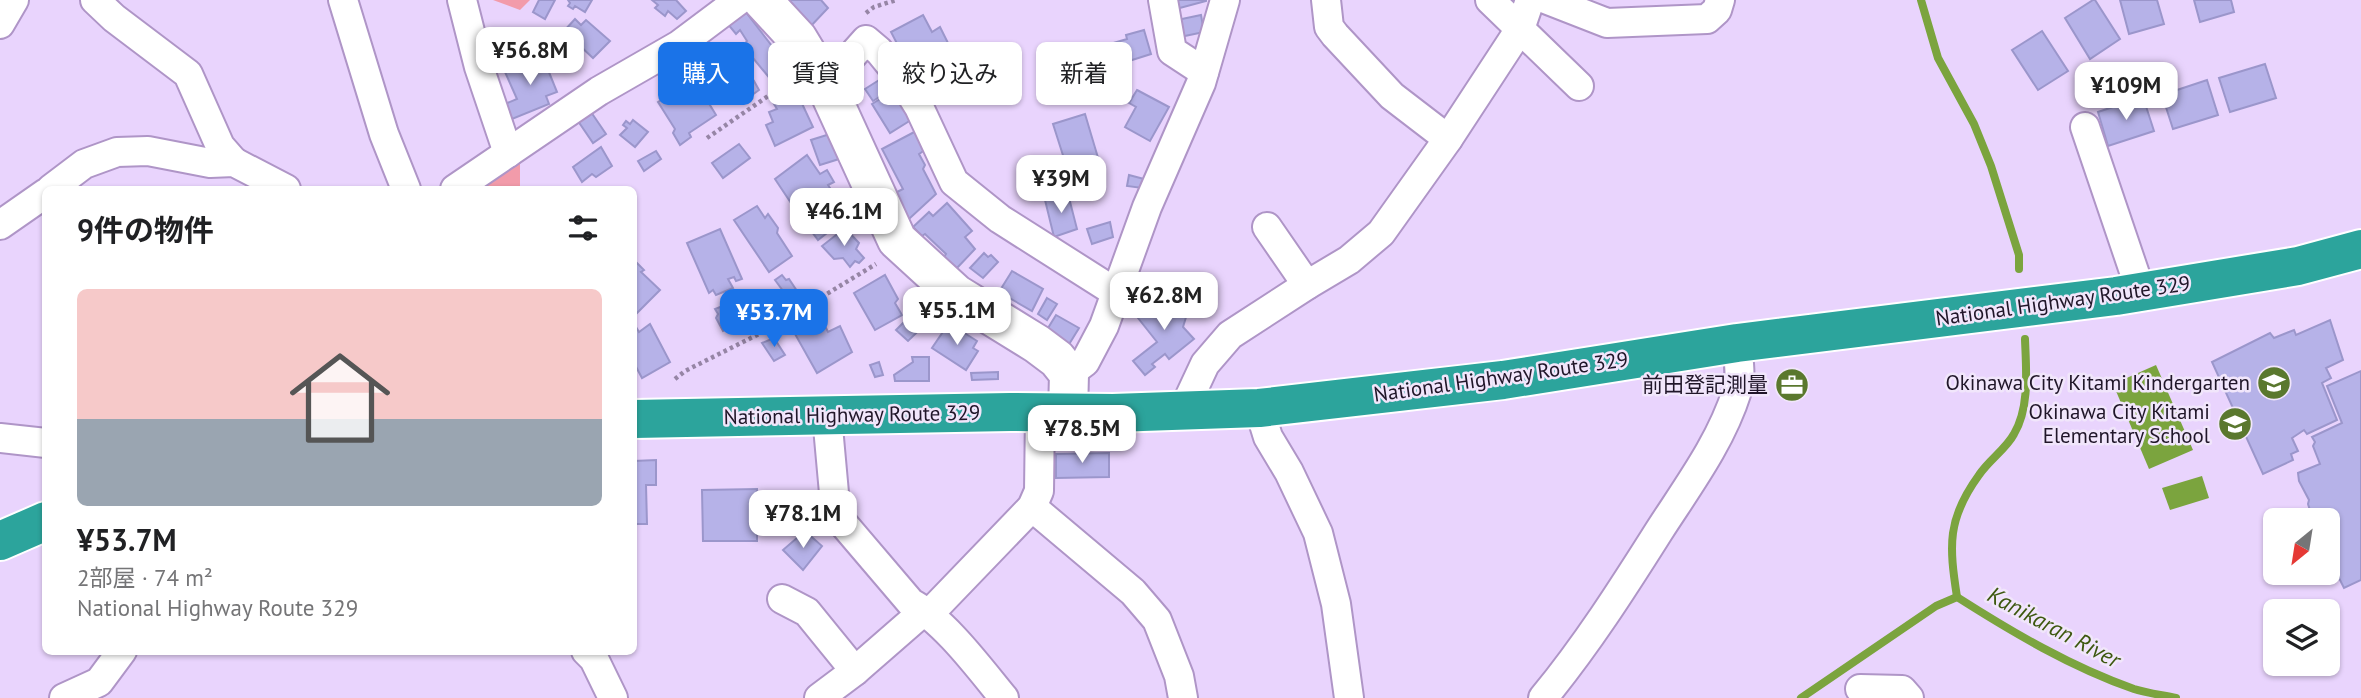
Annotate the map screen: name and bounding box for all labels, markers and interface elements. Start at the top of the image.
pin: ¥56.8M [473,28,587,87]
text: ¥56.8M [492,35,568,64]
chip: 購入 [658,42,754,105]
chip: 賃貸 [768,42,864,105]
chip: 絞り込み [878,42,1022,105]
chip: 新着 [1036,42,1132,105]
pin: ¥109M [2077,62,2175,122]
text: ¥109M [2091,70,2161,99]
pin: ¥39M [1020,156,1102,215]
text: ¥39M [1032,163,1090,192]
pin: ¥46.1M [787,188,901,248]
text: ¥46.1M [806,196,882,225]
icon: filters [564,209,602,247]
text: 9件の物件 [77,210,214,249]
street label: National Highway Route 329 [1934,269,2192,332]
pin: ¥62.8M [1107,272,1221,332]
text: ¥62.8M [1126,280,1202,309]
pin: ¥55.1M [900,288,1014,347]
pin: ¥53.7M [717,290,831,349]
text: ¥55.1M [919,295,995,324]
text: ¥53.7M [736,297,812,326]
icon: home [277,335,403,461]
street label: National Highway Route 329 [1372,345,1630,408]
school or university icon: Okinawa City Kitami Kindergarten [2255,364,2293,402]
office icon: 前田登記測量 [1773,366,1811,404]
place label: Okinawa City Kitami Kindergarten [1945,369,2250,396]
place label: 前田登記測量 [1642,371,1768,398]
place label: Okinawa City Kitami Elementary School [2029,398,2210,449]
street label: National Highway Route 329 [723,399,981,430]
school or university icon: Okinawa City Kitami Elementary School [2216,405,2254,443]
pin: ¥78.5M [1025,406,1139,465]
text: ¥78.5M [1044,413,1120,442]
pin: ¥78.1M [746,490,860,550]
text: ¥78.1M [765,498,841,527]
north arrow [2263,508,2340,584]
map controls [2263,508,2340,676]
text: ¥53.7M [77,520,176,559]
text: 2部屋 · 74 m² [77,563,213,592]
water label: Kanikaran River [1983,579,2127,674]
text: National Highway Route 329 [77,593,358,622]
button: layers [2263,599,2340,676]

